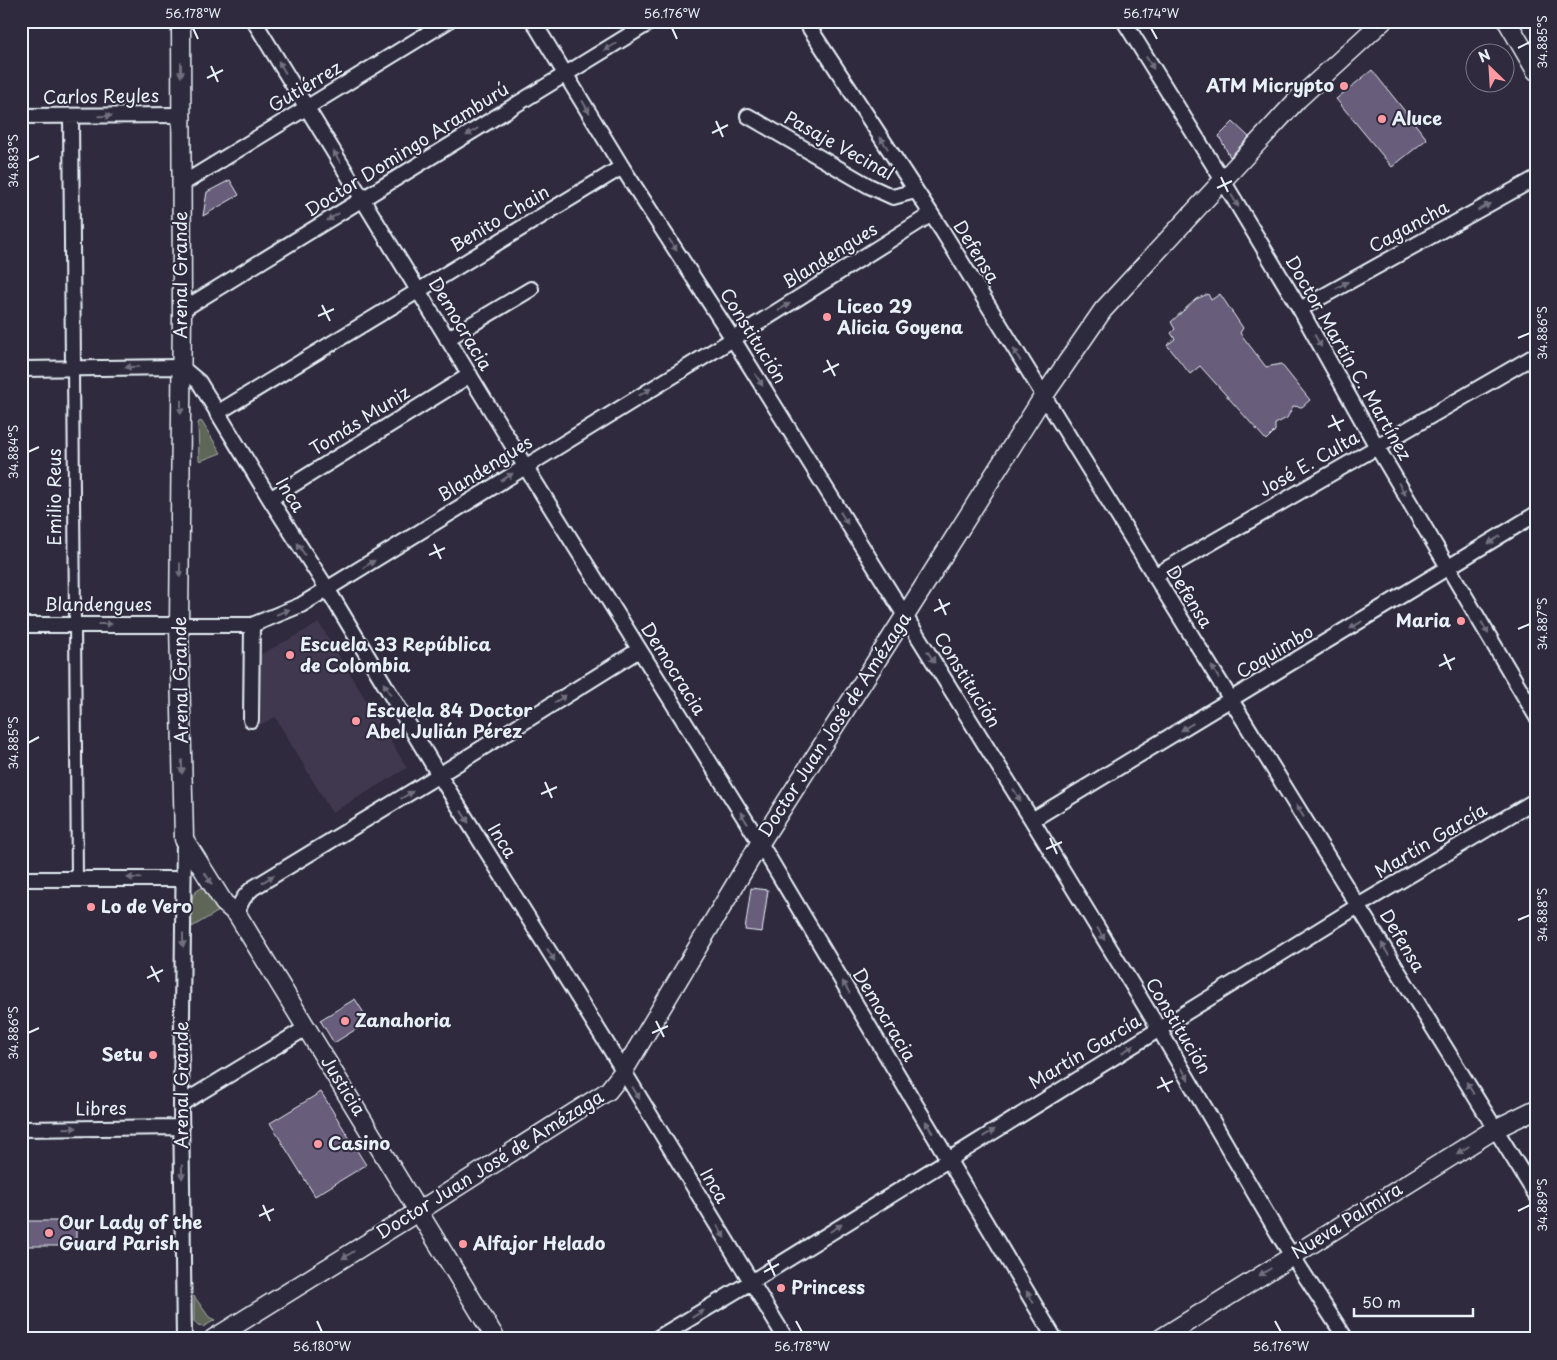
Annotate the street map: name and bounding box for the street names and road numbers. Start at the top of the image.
street label: Gutiérrez [263,53,346,118]
street label: Doctor Domingo Aramburú [299,75,513,223]
street label: Carlos Reyles [43,81,159,110]
street label: Pasaje Vecinal [780,103,900,186]
street label: Benito Chain [445,177,554,258]
street label: Cagancha [1363,192,1454,259]
street label: Arenal Grande [166,211,193,339]
street label: Defensa [947,214,1008,289]
street label: Blandengues [776,215,882,295]
street label: Doctor Martín C. Martínez [1279,250,1419,465]
street label: Democracia [423,271,500,375]
street label: Constitución [714,282,794,388]
street label: Tomás Muniz [304,378,415,461]
street label: José E. Culta [1253,423,1364,502]
street label: Blandengues [431,428,537,508]
street label: Emilio Reus [40,448,67,546]
street label: Inca [270,471,313,518]
street label: Defensa [1160,559,1221,634]
street label: Blandengues [44,590,152,617]
street label: Doctor Juan José de Amézaga [751,606,917,842]
street label: Arenal Grande [165,616,194,744]
street label: Democracia [635,616,714,720]
street label: Coquimbo [1231,617,1318,684]
street label: Constitución [928,626,1008,732]
street label: Martín García [1369,795,1492,884]
street label: Inca [482,817,525,864]
street label: Defensa [1374,903,1433,978]
street label: Democracia [847,962,924,1066]
street label: Constitución [1140,972,1219,1079]
street label: Martín García [1023,1006,1146,1095]
street label: Arenal Grande [167,1021,194,1149]
street label: Justicia [315,1050,373,1121]
street label: Doctor Juan José de Amézaga [370,1082,609,1245]
street label: Libres [75,1094,127,1121]
street label: Inca [694,1162,737,1209]
street label: Nueva Palmira [1285,1174,1408,1265]

